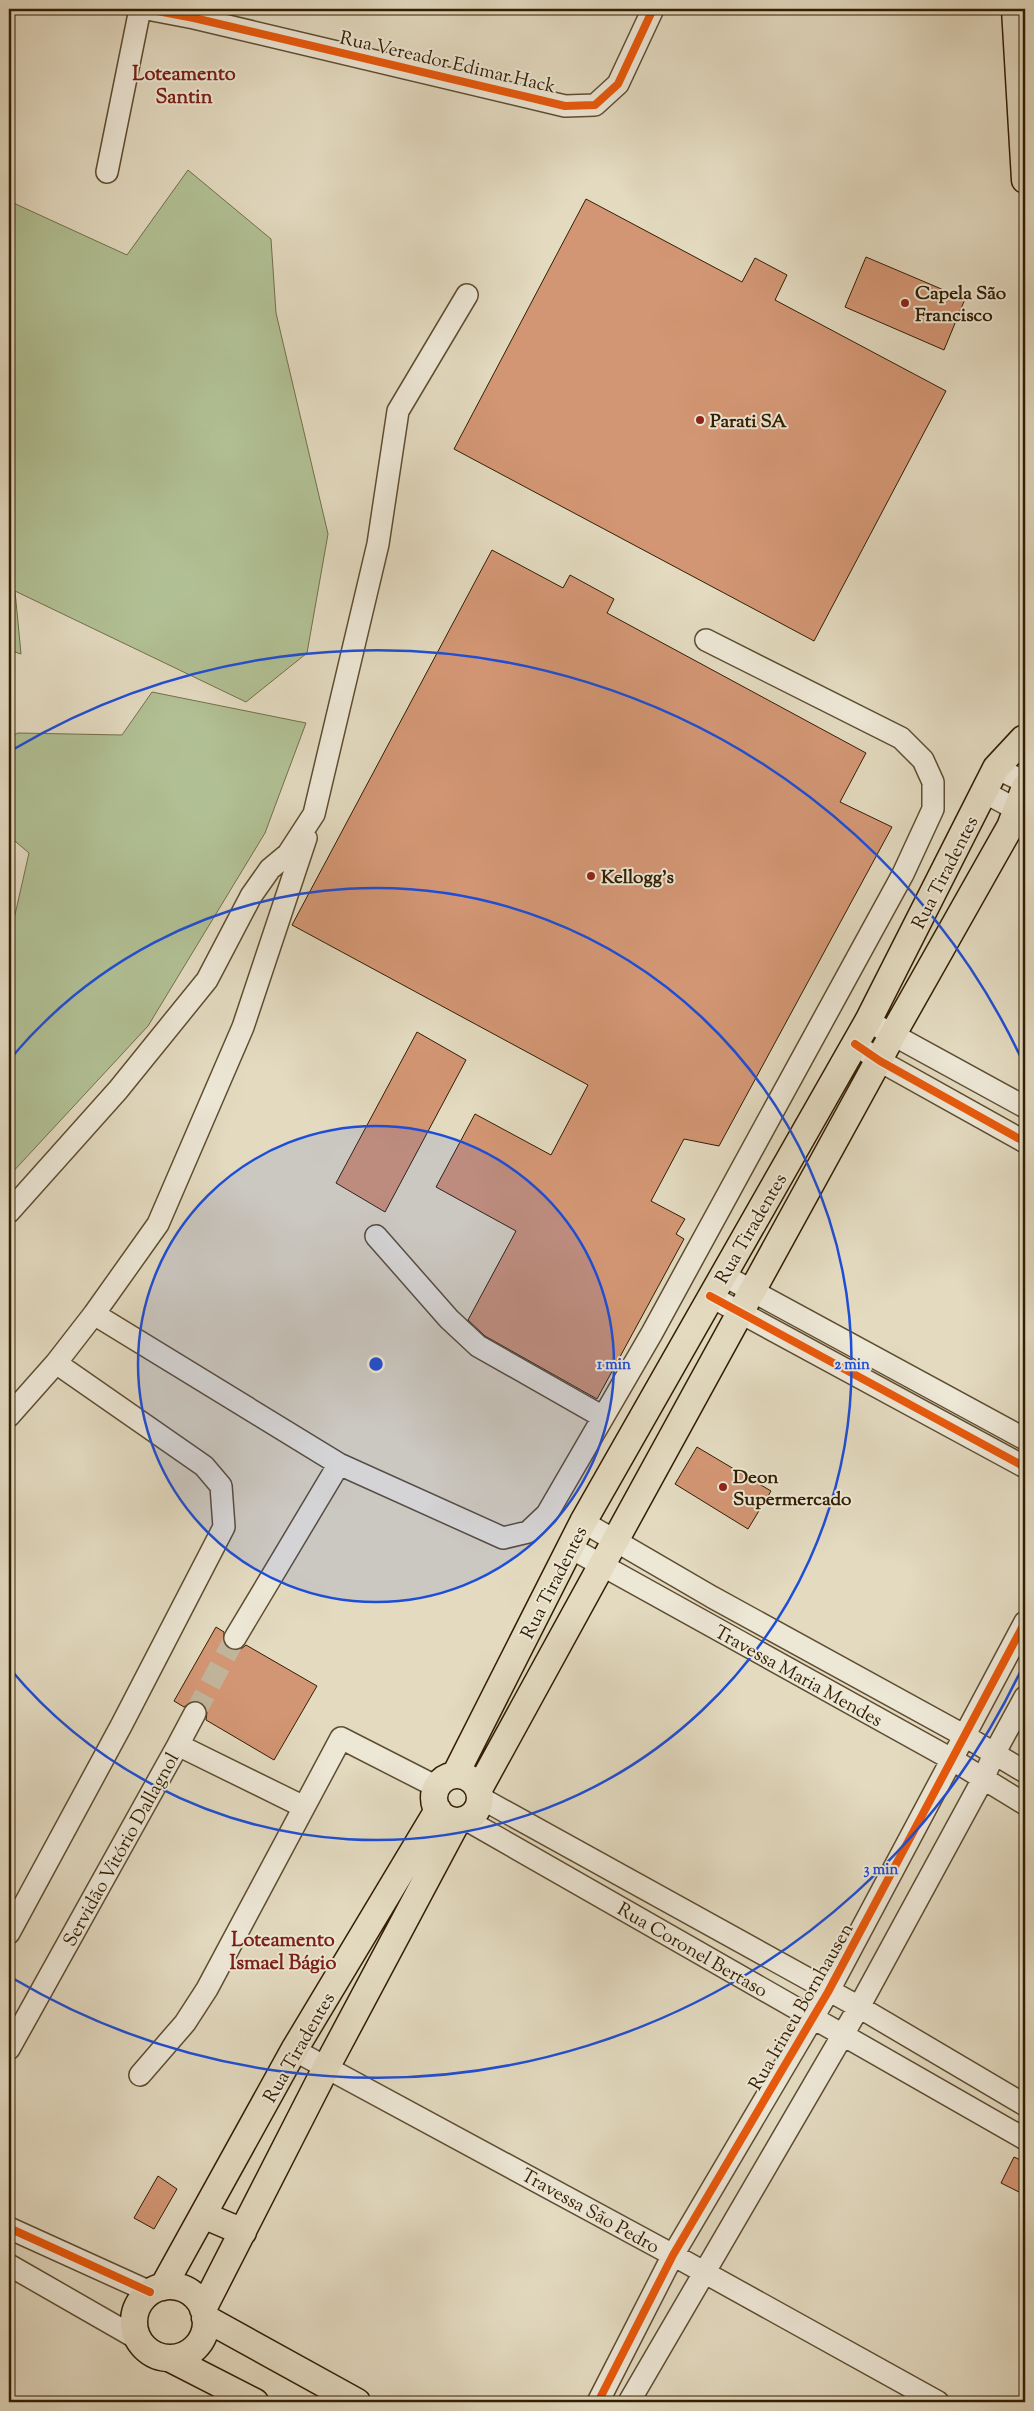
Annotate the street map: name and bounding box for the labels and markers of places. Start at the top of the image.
place label: Capela São Francisco [915,281,1007,330]
marker: Capela São Francisco [899,297,911,309]
place label: Parati SA [710,409,787,436]
marker: Parati SA [694,414,706,426]
place label: Kellogg's [601,865,674,892]
marker: Kellogg's [585,870,597,882]
centre of rings [367,1355,385,1373]
place label: Deon Supermercado [733,1465,852,1514]
marker: Deon Supermercado [717,1481,729,1493]

